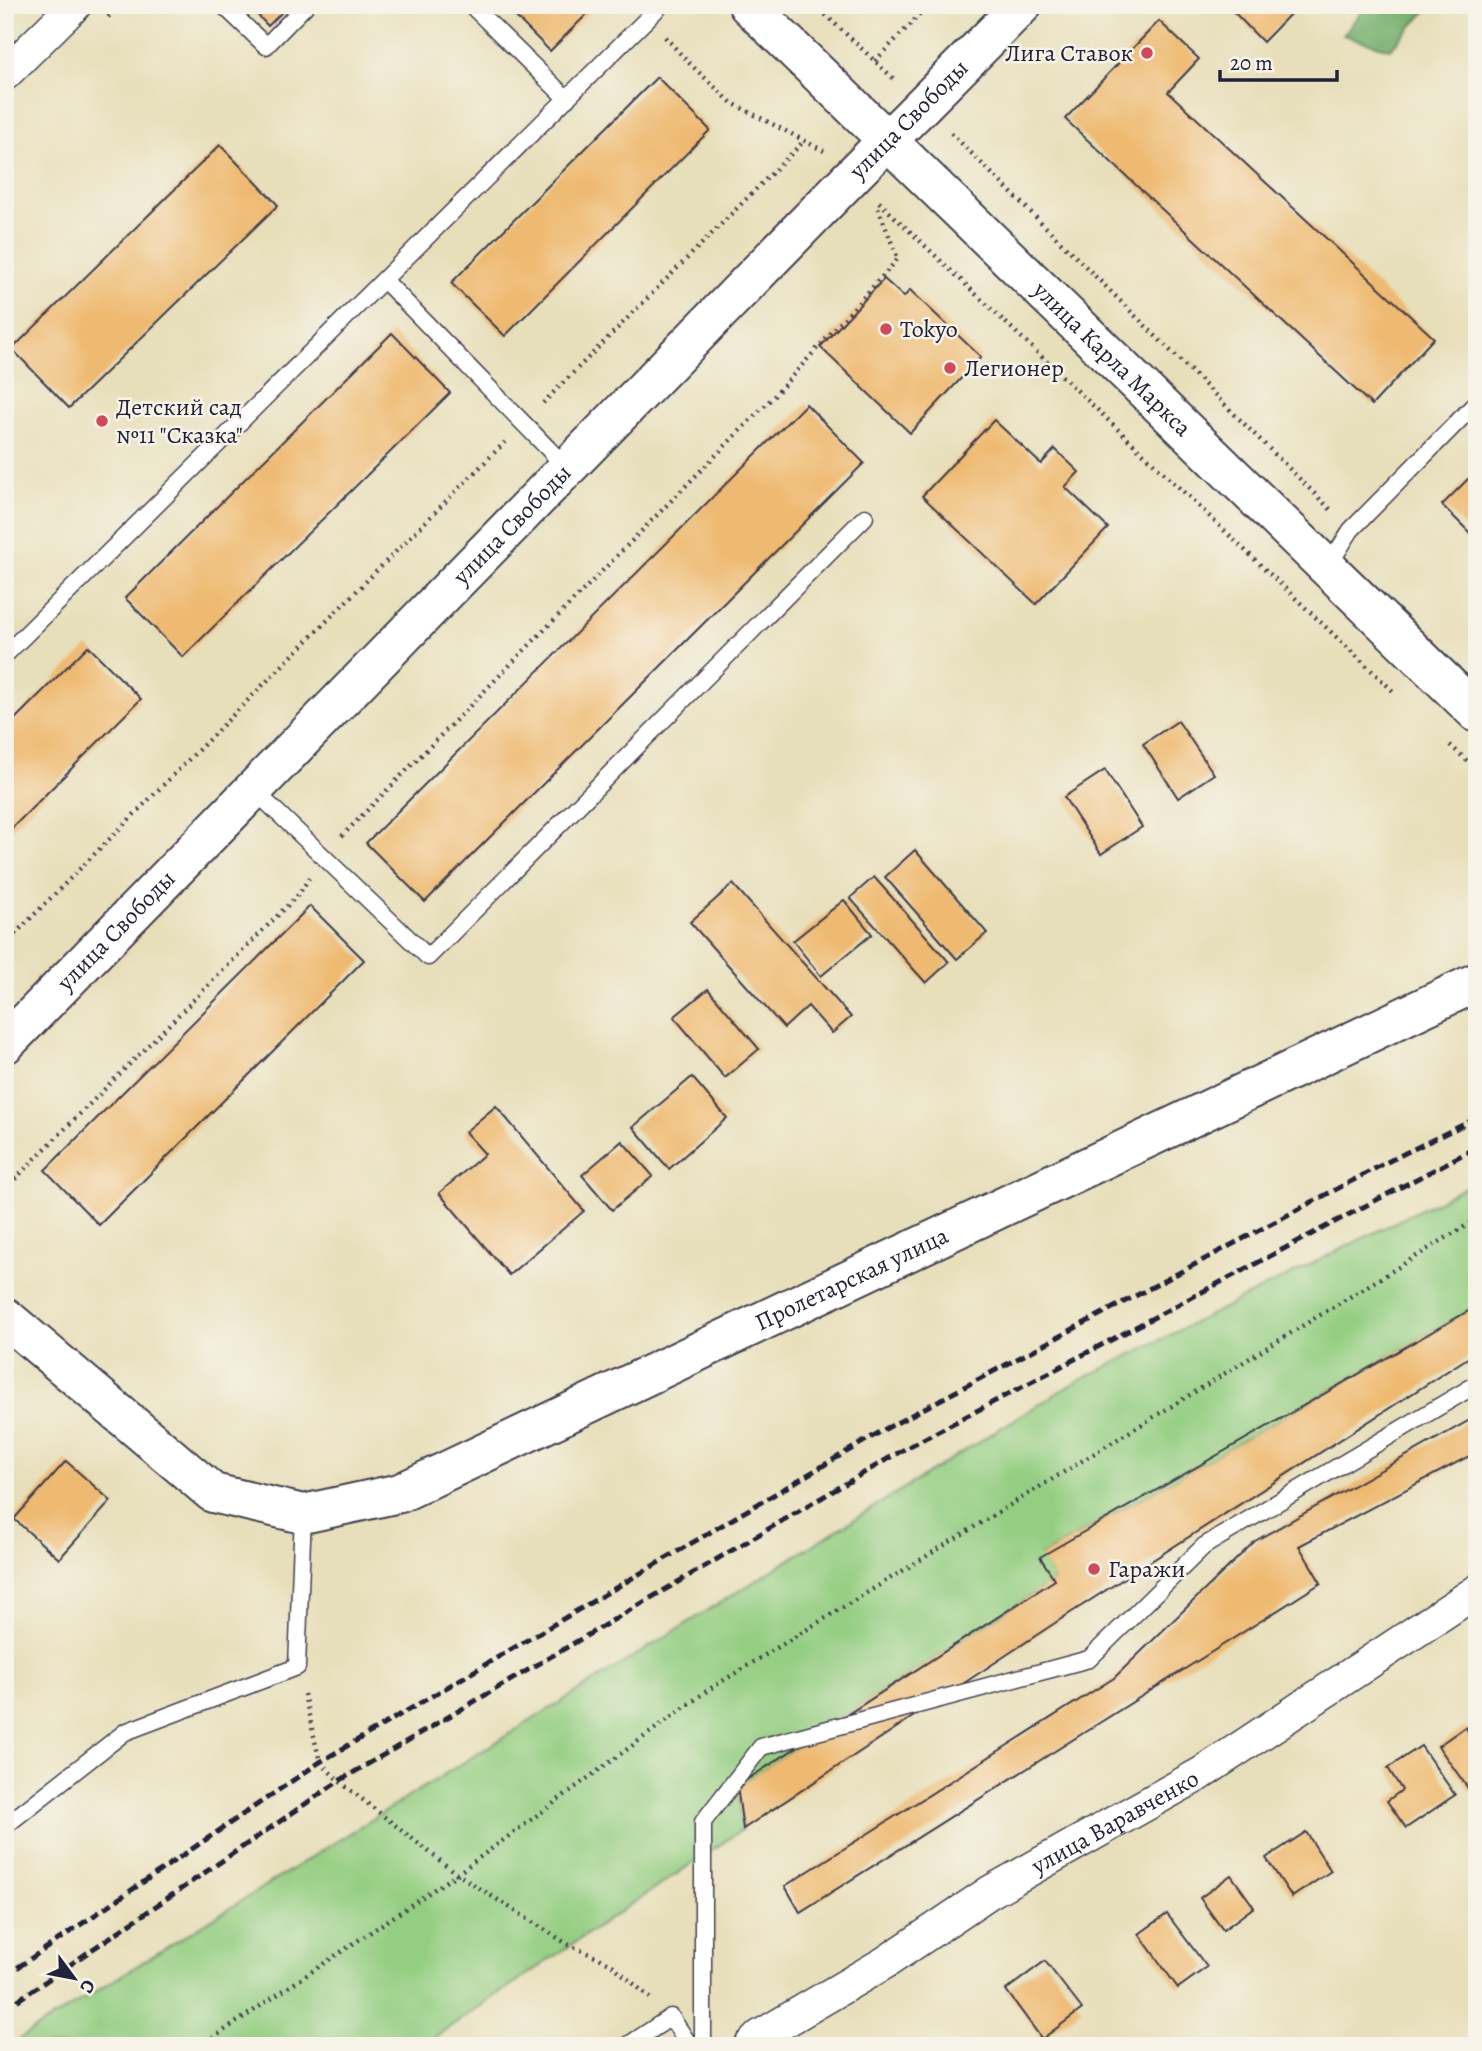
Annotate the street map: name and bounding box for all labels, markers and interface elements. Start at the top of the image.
place label: Лига Ставок [1005,37,1133,69]
scale bar [1220,38,1337,82]
marker: Лига Ставок [1139,45,1155,61]
text: 20 m [1230,49,1273,77]
street label: улица Свободы [841,52,975,187]
street label: улица Карла Маркса [1025,274,1199,443]
place label: Tokyo [900,313,958,345]
marker: Tokyo [878,321,894,337]
place label: Легионер [964,352,1064,384]
marker: Легионер [942,360,958,376]
place label: Детский сад №11 "Сказка" [116,391,243,451]
marker: Детский сад №11 "Сказка" [94,413,110,429]
street label: улица Свободы [445,457,578,592]
street label: улица Свободы [49,863,182,998]
street label: Пролетарская улица [750,1219,953,1338]
place label: Гаражи [1108,1553,1185,1585]
marker: Гаражи [1086,1561,1102,1577]
street label: улица Варавченко [1025,1762,1204,1882]
north arrow [38,1942,108,2012]
text: С [73,1975,102,1998]

